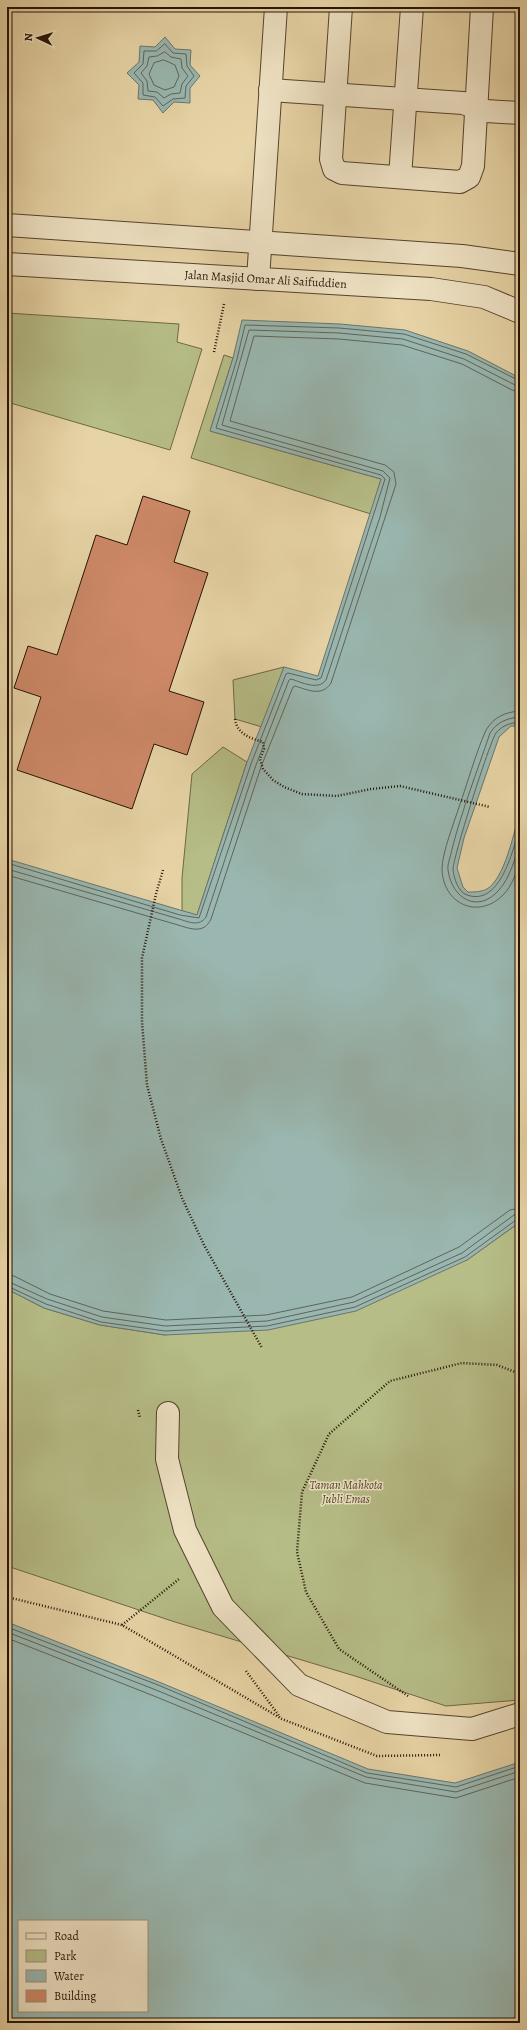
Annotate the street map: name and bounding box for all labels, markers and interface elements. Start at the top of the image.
north arrow [18,18,58,58]
text: N [21,33,36,42]
street label: Jalan Masjid Omar Ali Saifuddien [184,266,348,292]
park label: Taman Mahkota Jubli Emas [309,1477,383,1507]
legend [18,1920,148,2012]
text: Road [54,1928,80,1944]
text: Park [54,1948,77,1964]
text: Water [53,1968,84,1984]
text: Building [54,1988,96,2004]

